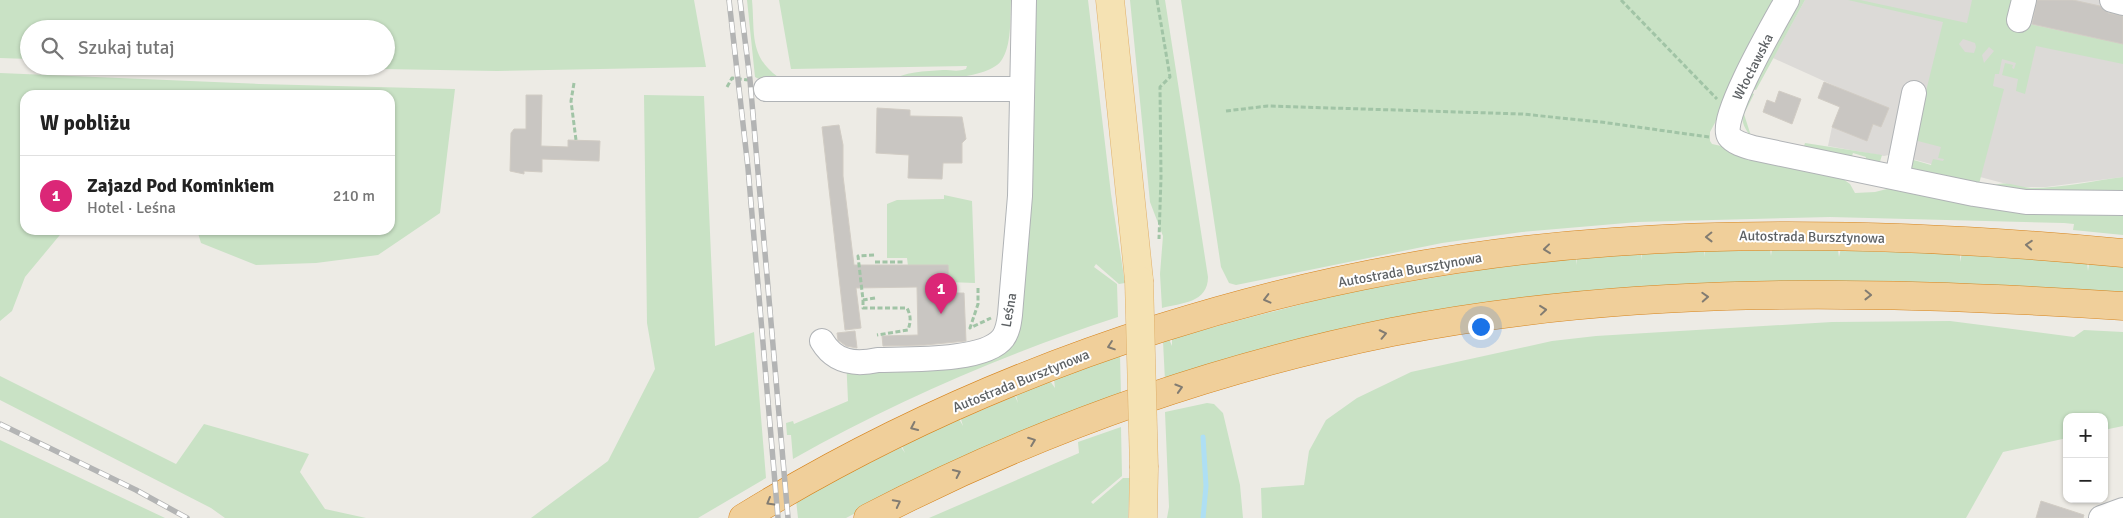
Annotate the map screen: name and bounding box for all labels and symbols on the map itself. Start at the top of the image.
street label: Włocławska [1729,31,1777,103]
street label: Autostrada Bursztynowa [1739,227,1885,247]
one-way arrow [1705,231,1713,242]
one-way arrow [2025,240,2033,251]
one-way arrow [1543,243,1551,254]
street label: Autostrada Bursztynowa [1337,249,1483,291]
pin: 1 [925,273,957,314]
one-way arrow [1864,289,1872,300]
street label: Leśna [998,291,1020,329]
one-way arrow [1701,292,1709,303]
one-way arrow [1262,293,1271,304]
one-way arrow [1539,305,1547,316]
your location [1468,314,1494,340]
one-way arrow [1378,330,1387,340]
one-way arrow [1107,340,1116,350]
street label: Autostrada Bursztynowa [950,346,1092,416]
one-way arrow [1174,383,1182,393]
one-way arrow [910,420,919,431]
one-way arrow [1028,437,1036,447]
one-way arrow [951,470,960,480]
one-way arrow [766,496,775,506]
one-way arrow [892,499,901,509]

